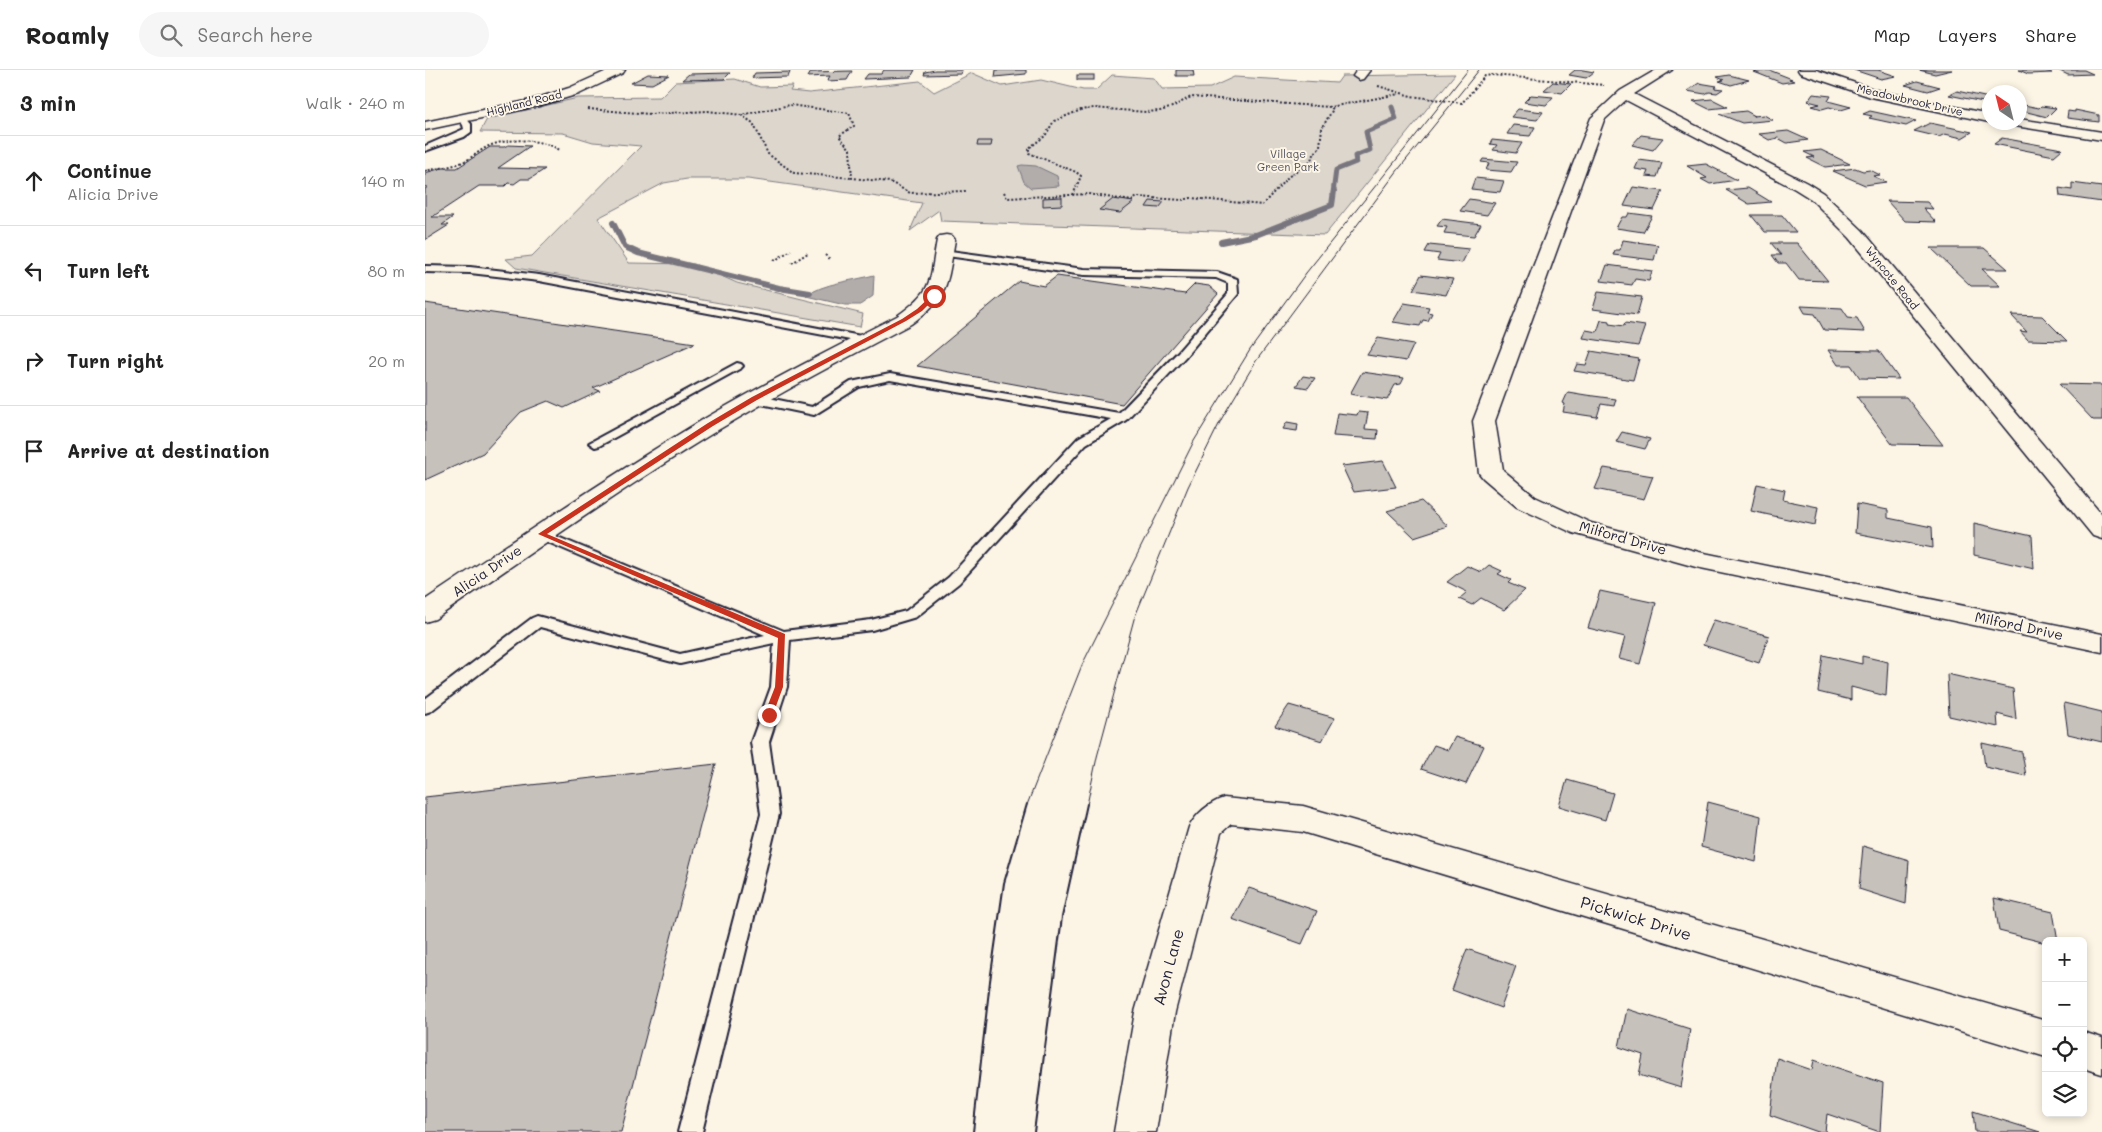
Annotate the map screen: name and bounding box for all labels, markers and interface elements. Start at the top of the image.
search box [139,12,489,57]
text: Roamly [25,19,109,50]
icon: search [157,21,185,49]
text: Search here [197,22,313,47]
text: Map [1874,23,1910,47]
text: Layers [1938,23,1997,47]
text: Share [2025,23,2077,47]
street label: Meadowbrook Drive [1856,80,1965,119]
north arrow [1982,85,2027,130]
street label: Highland Road [485,86,563,119]
text: 3 min [20,89,76,116]
text: Walk · 240 m [305,92,405,113]
park label: Village Green Park [1257,146,1319,174]
text: Continue [67,158,152,183]
icon: ahead [20,167,48,195]
text: 140 m [361,170,405,191]
text: Alicia Drive [67,183,159,204]
street label: Wyncote Road [1862,243,1922,312]
icon: left [20,257,48,285]
text: Turn left [67,258,150,283]
text: 80 m [368,260,405,281]
route start [923,285,946,308]
icon: right [20,347,48,375]
text: Turn right [67,348,164,373]
text: 20 m [368,350,405,371]
icon: arrive [20,437,48,465]
text: Arrive at destination [67,438,270,463]
street label: Milford Drive [1577,516,1669,559]
street label: Alicia Drive [448,540,525,601]
street label: Milford Drive [1973,607,2065,644]
route end [758,704,781,727]
street label: Pickwick Drive [1578,891,1694,944]
street label: Avon Lane [1147,926,1188,1008]
map controls [2042,937,2087,1117]
button: + [2042,937,2087,982]
button: − [2042,982,2087,1027]
button: locate [2042,1027,2087,1072]
button: layers [2042,1072,2087,1117]

